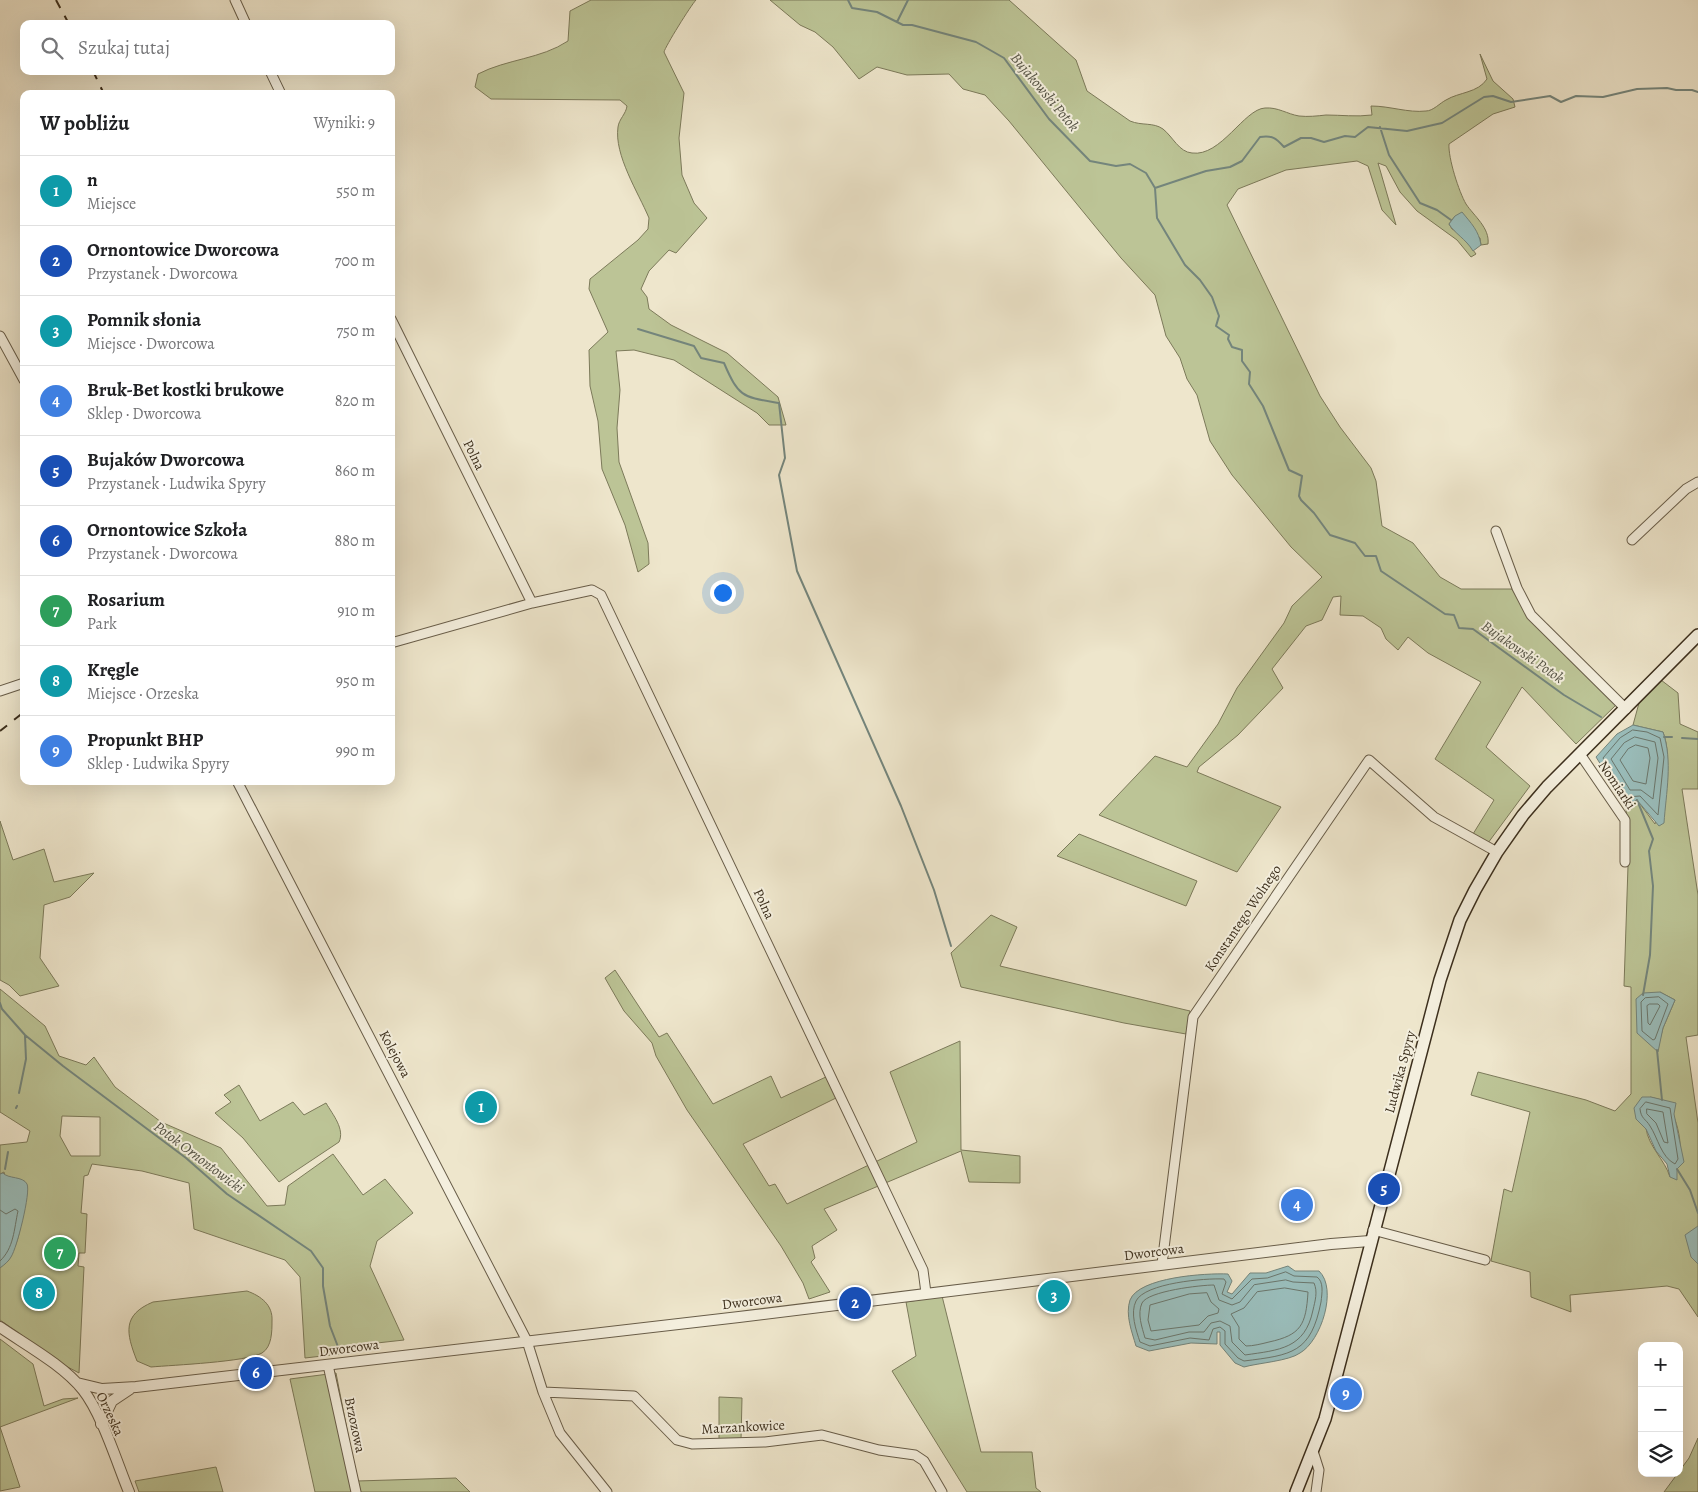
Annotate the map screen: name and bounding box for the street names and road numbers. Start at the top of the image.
street label: Polna [459,437,490,474]
street label: Nomiarki [1594,757,1640,813]
street label: Konstantego Wolnego [1200,861,1286,975]
street label: Polna [749,886,780,923]
street label: Kolejowa [375,1027,416,1082]
street label: Ludwika Spyry [1380,1028,1420,1115]
street label: Dworcowa [1123,1239,1186,1265]
street label: Dworcowa [721,1288,784,1314]
street label: Dworcowa [318,1335,381,1361]
street label: Orzeska [92,1389,129,1440]
street label: Brzozowa [340,1395,370,1455]
street label: Marzankowice [701,1415,785,1439]

